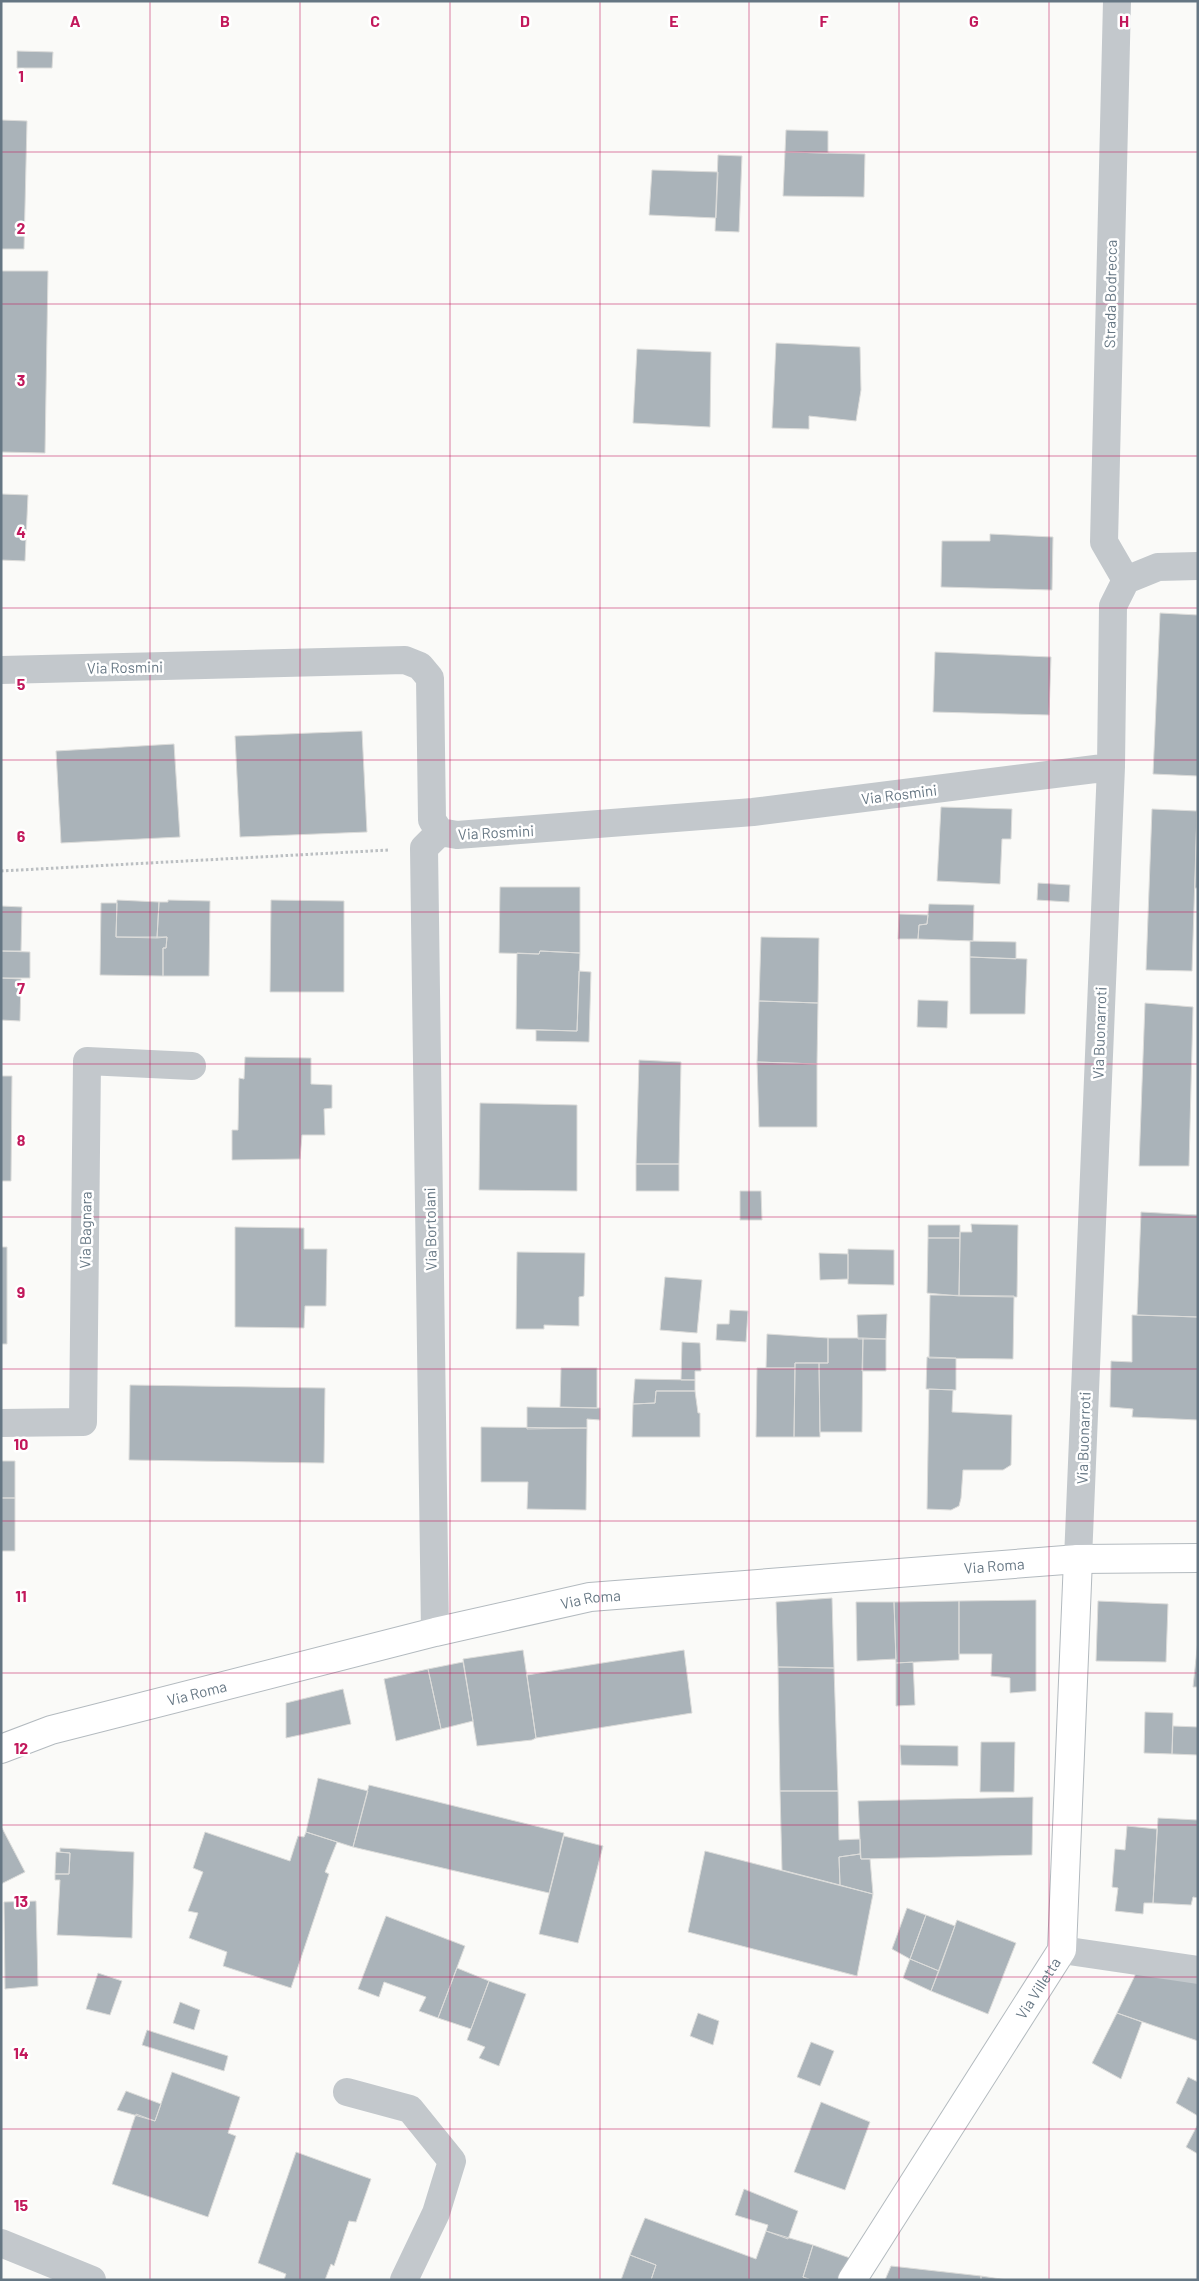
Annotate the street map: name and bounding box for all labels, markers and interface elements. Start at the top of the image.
text: A [70,11,81,30]
text: B [220,11,230,30]
text: C [370,11,380,30]
text: D [520,11,530,30]
text: E [669,11,679,30]
text: F [820,11,829,30]
text: G [969,11,979,30]
text: H [1119,11,1129,30]
text: 1 [18,66,24,85]
text: 2 [17,218,26,237]
street label: Strada Bodrecca [1100,240,1120,348]
text: 3 [17,370,25,389]
text: 4 [16,522,26,541]
street label: Via Rosmini [87,657,163,677]
text: 5 [17,674,26,693]
street label: Via Rosmini [860,780,938,808]
street label: Via Rosmini [458,821,534,843]
text: 6 [17,826,26,845]
text: 7 [17,978,25,997]
street label: Via Buonarroti [1088,986,1110,1080]
text: 8 [17,1130,26,1149]
street label: Via Bortolani [420,1187,440,1271]
street label: Via Bagnara [75,1191,95,1269]
text: 9 [17,1282,25,1301]
street label: Via Buonarroti [1072,1391,1094,1485]
text: 10 [14,1434,28,1453]
street label: Via Roma [963,1554,1025,1577]
text: 11 [15,1586,27,1605]
street label: Via Roma [559,1586,621,1612]
street label: Via Roma [165,1677,229,1709]
text: 12 [14,1738,28,1757]
text: 13 [14,1891,28,1910]
street label: Via Villetta [1012,1954,1064,2022]
text: 14 [13,2043,29,2062]
text: 15 [14,2195,29,2214]

